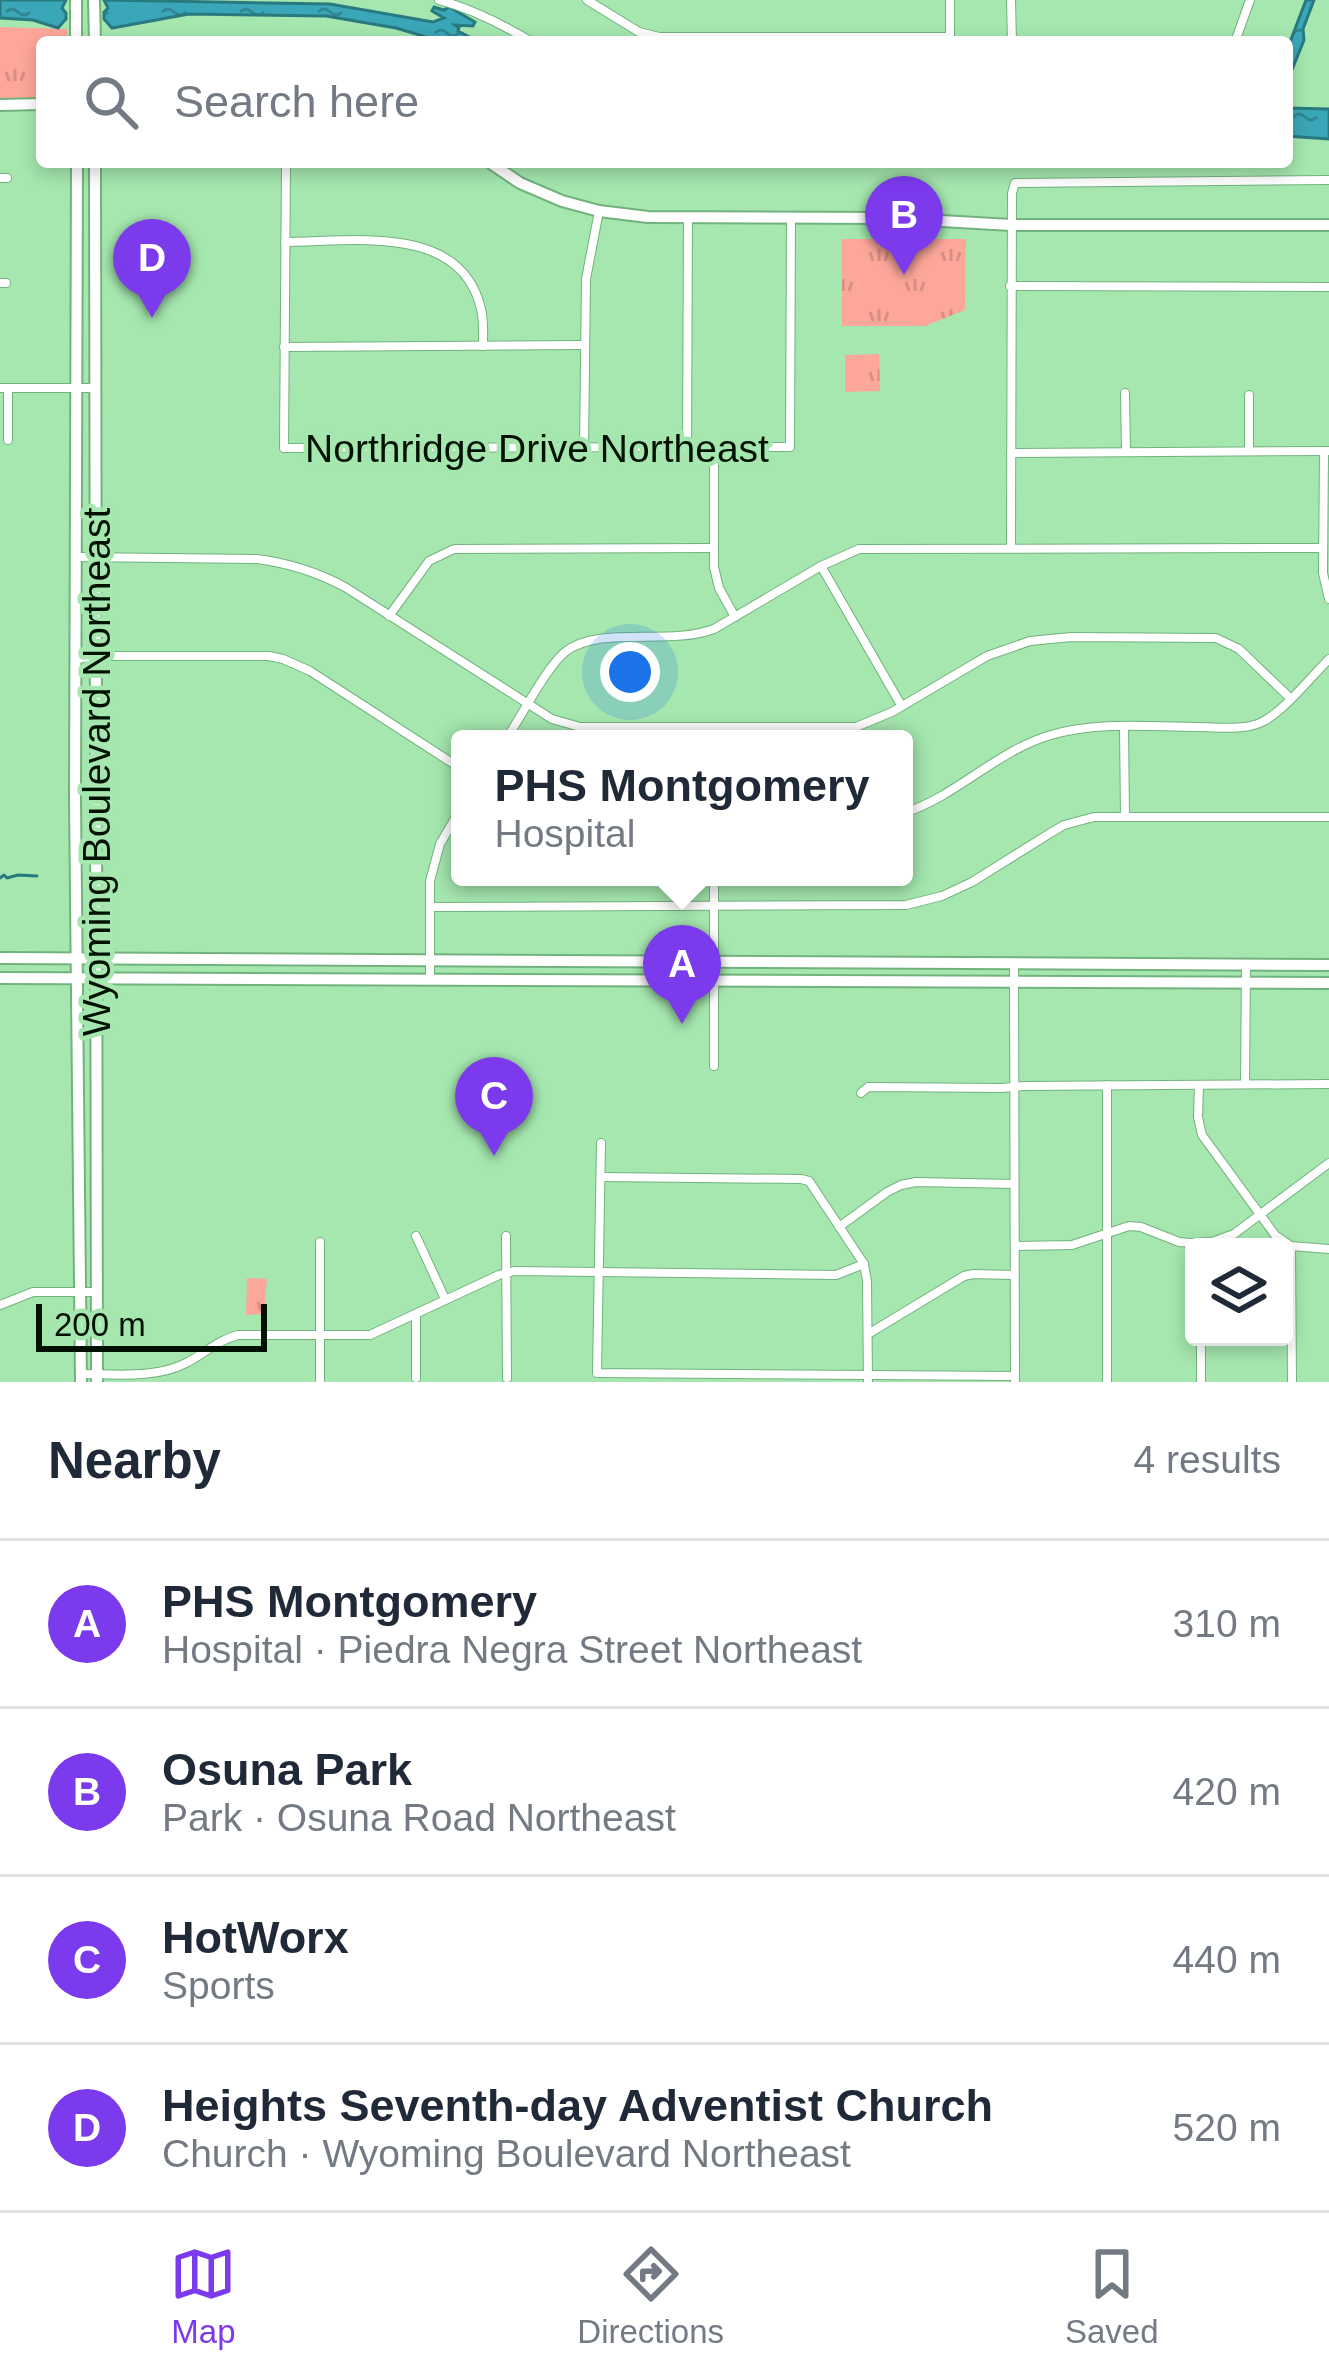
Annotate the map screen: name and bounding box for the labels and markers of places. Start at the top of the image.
pin: B [865,176,943,275]
pin: D [113,219,191,318]
pin: A [643,925,721,1024]
pin: C [455,1057,533,1156]

